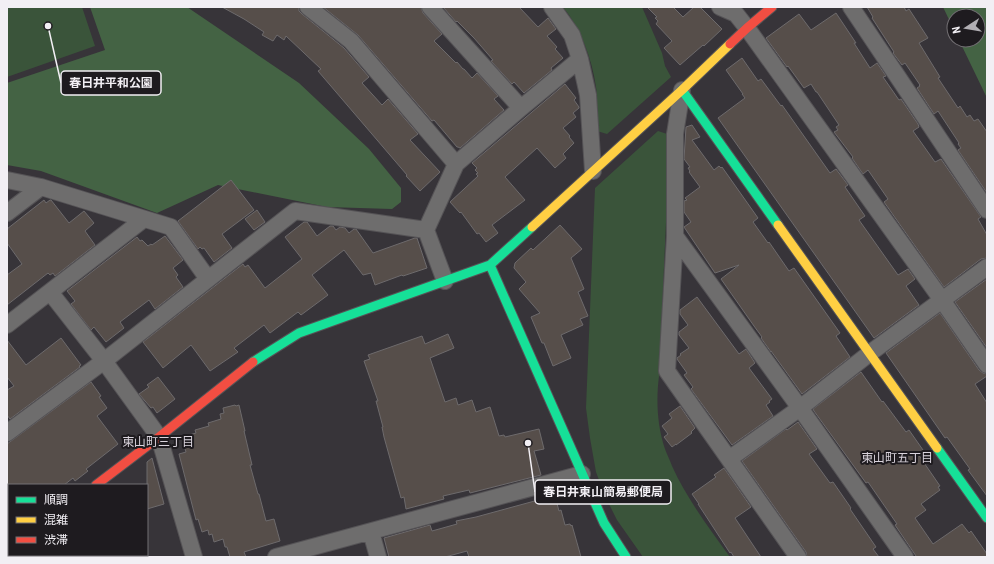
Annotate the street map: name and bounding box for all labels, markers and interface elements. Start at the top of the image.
north arrow [946,8,986,48]
text: N [950,25,964,35]
callout: 春日井平和公園 [61,71,161,95]
text: 春日井平和公園 [69,76,153,90]
district label: 東山町三丁目 [122,435,194,449]
district label: 東山町五丁目 [861,451,933,465]
callout: 春日井東山簡易郵便局 [535,480,671,504]
legend [8,484,148,556]
text: 春日井東山簡易郵便局 [543,485,663,499]
text: 順調 [44,493,68,507]
text: 混雑 [44,513,68,527]
text: 渋滞 [44,533,68,547]

